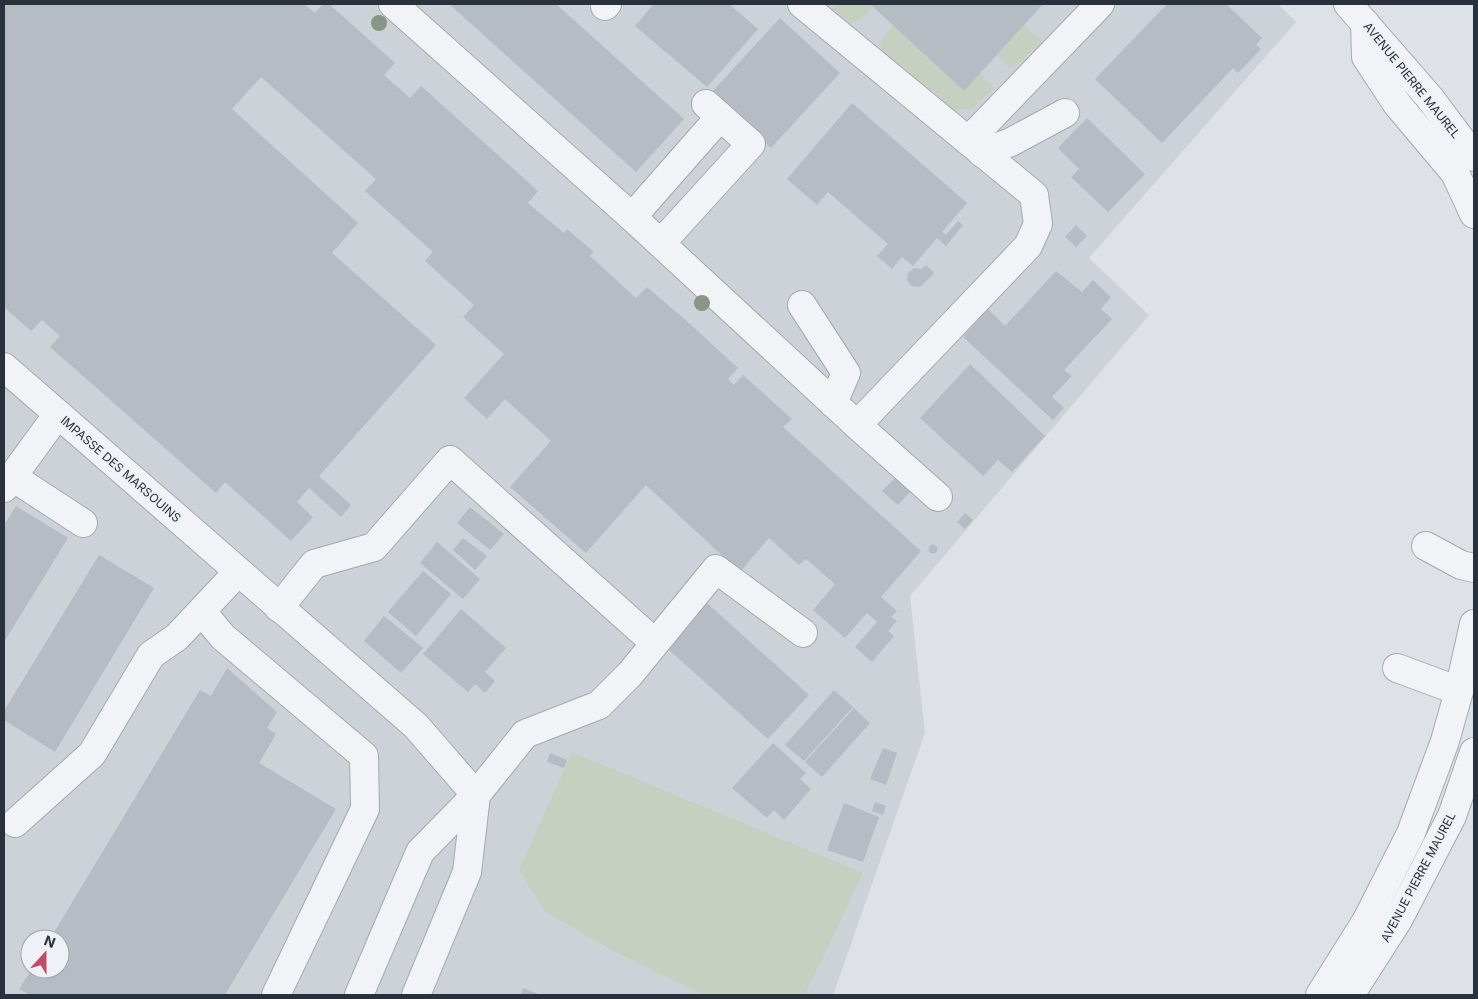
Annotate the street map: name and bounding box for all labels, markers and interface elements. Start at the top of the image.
street label: AVENUE PIERRE MAUREL [1360,19,1464,141]
street label: IMPASSE DES MARSOUINS [58,413,185,526]
street label: AVENUE PIERRE MAUREL [1377,809,1459,945]
north arrow [20,929,70,979]
text: N [42,932,58,951]

